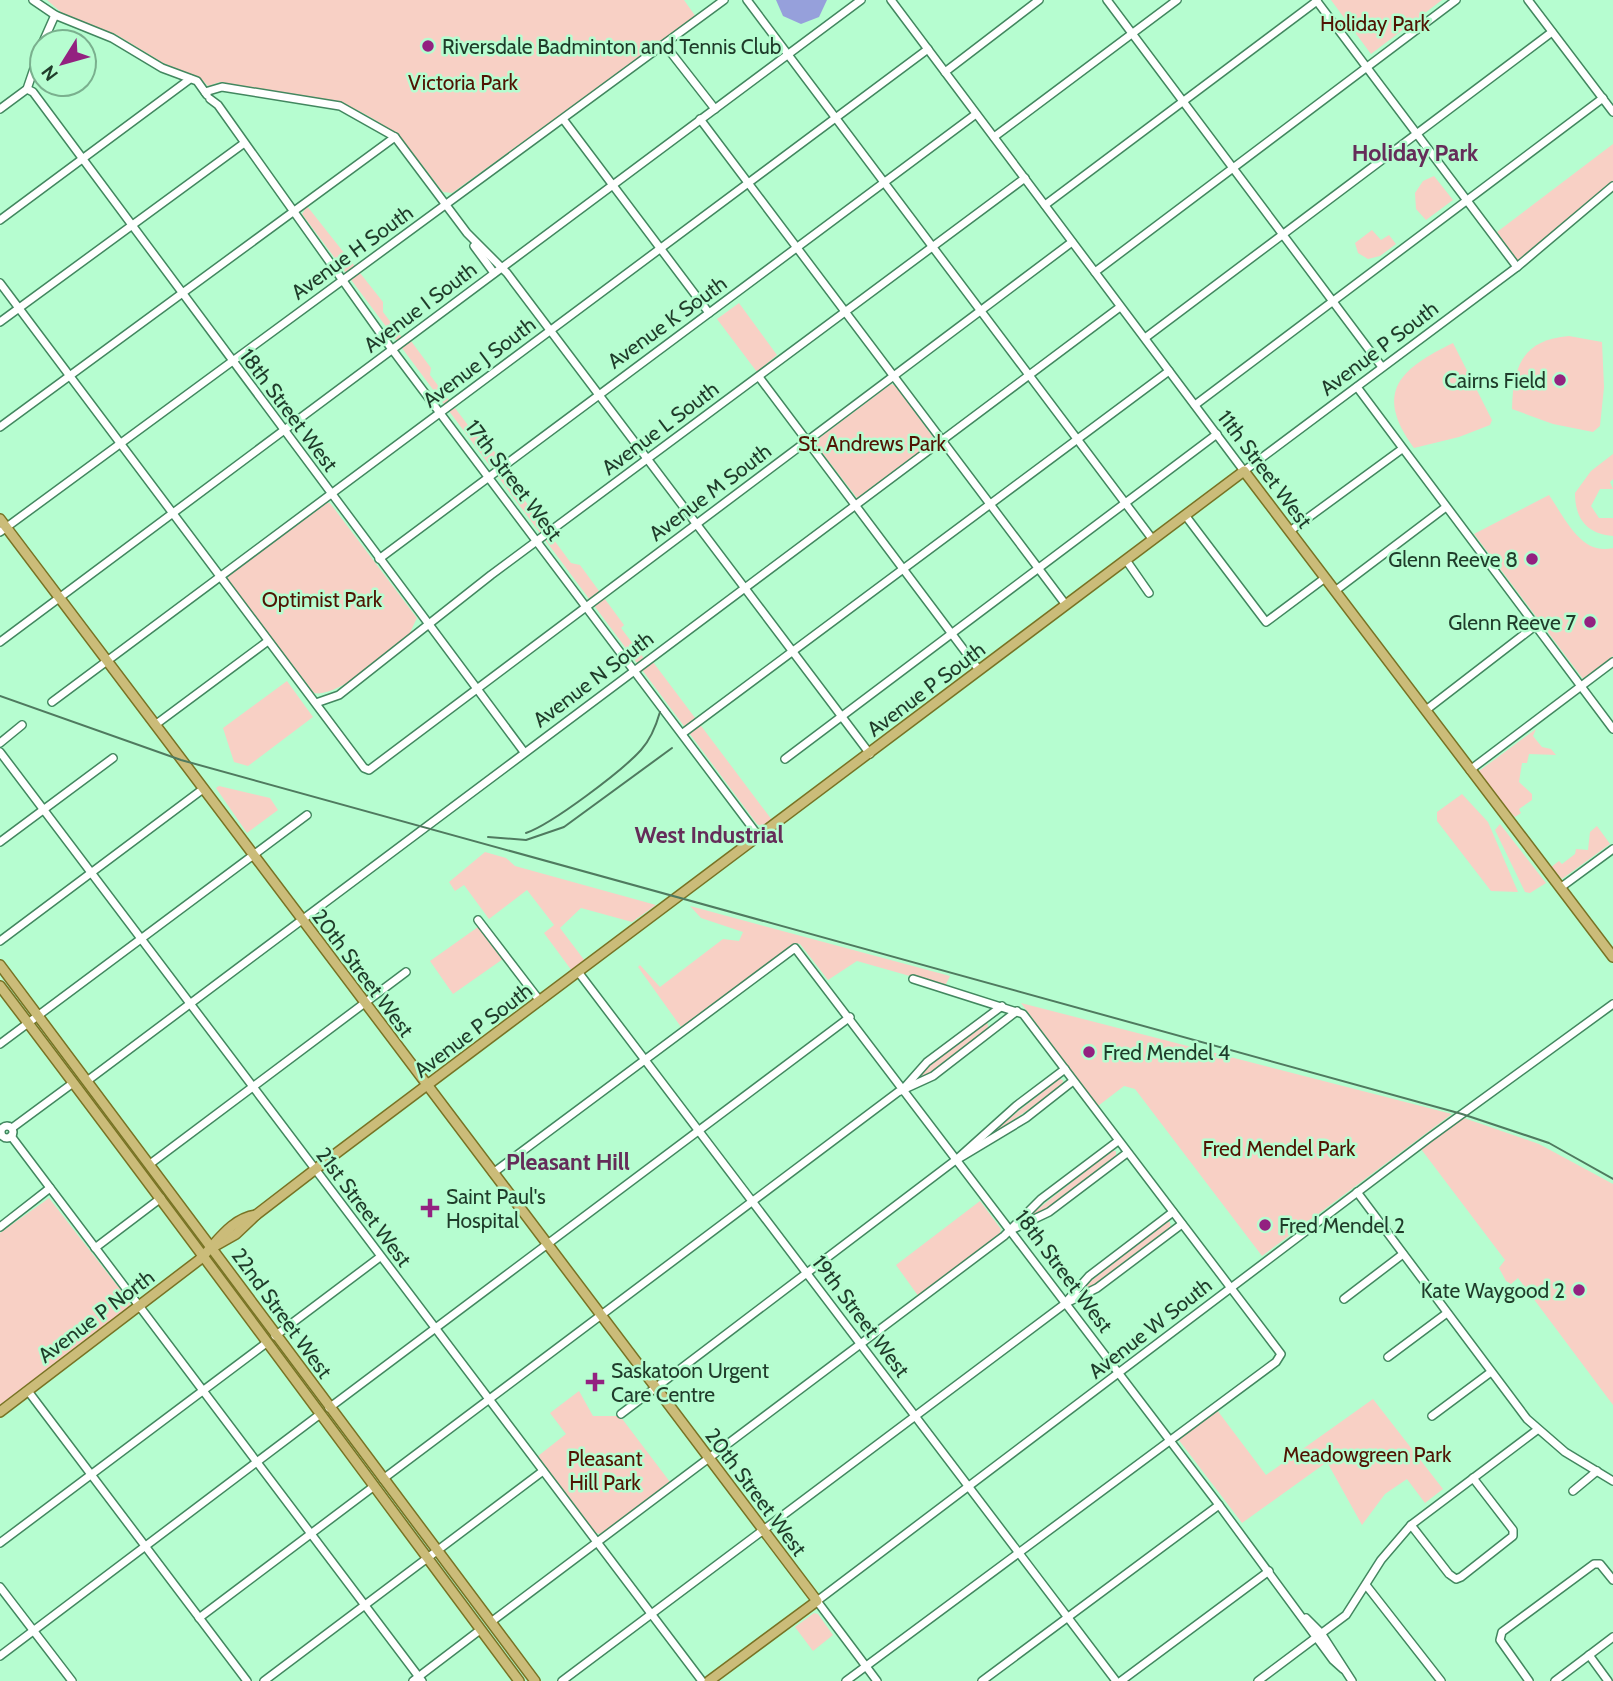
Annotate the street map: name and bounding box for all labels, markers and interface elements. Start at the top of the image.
park label: Holiday Park [1320,11,1431,36]
north arrow [28,28,98,98]
place label: Riversdale Badminton and Tennis Club [442,34,781,59]
marker: Riversdale Badminton and Tennis Club [420,38,436,54]
text: N [37,61,63,85]
park label: Victoria Park [408,70,519,95]
district label: Holiday Park [1352,139,1479,167]
street label: Avenue H South [286,200,418,304]
street label: Avenue I South [359,256,481,358]
street label: Avenue K South [603,270,731,374]
street label: Avenue P South [1315,295,1443,401]
street label: Avenue J South [418,311,540,413]
street label: 18th Street West [235,344,343,476]
place label: Cairns Field [1444,368,1546,393]
marker: Cairns Field [1552,372,1568,388]
street label: Avenue L South [597,376,723,480]
street label: 11th Street West [1213,405,1317,533]
street label: 17th Street West [460,415,568,545]
park label: St. Andrews Park [798,431,947,456]
street label: Avenue M South [644,438,776,546]
place label: Glenn Reeve 8 [1388,547,1518,572]
marker: Glenn Reeve 8 [1524,551,1540,567]
park label: Optimist Park [262,587,383,612]
place label: Glenn Reeve 7 [1448,610,1576,635]
marker: Glenn Reeve 7 [1582,614,1598,630]
street label: Avenue N South [528,626,658,732]
street label: Avenue P South [862,636,990,742]
district label: West Industrial [635,821,783,849]
street label: 20th Street West [307,904,419,1042]
street label: Avenue P South [409,977,537,1083]
place label: Fred Mendel 4 [1103,1040,1230,1065]
marker: Fred Mendel 4 [1081,1044,1097,1060]
park label: Fred Mendel Park [1203,1136,1356,1161]
street label: 21st Street West [311,1143,417,1271]
district label: Pleasant Hill [506,1148,630,1176]
place label: Saint Paul's Hospital [446,1184,546,1233]
marker: Saint Paul's Hospital [420,1198,440,1218]
street label: 18th Street West [1010,1205,1118,1337]
place label: Fred Mendel 2 [1279,1213,1405,1238]
marker: Fred Mendel 2 [1257,1217,1273,1233]
street label: 22nd Street West [227,1243,337,1383]
street label: 19th Street West [807,1250,915,1382]
street label: Avenue P North [33,1264,159,1368]
street label: Avenue W South [1084,1272,1216,1384]
place label: Kate Waygood 2 [1421,1278,1565,1303]
marker: Kate Waygood 2 [1571,1282,1587,1298]
place label: Saskatoon Urgent Care Centre [611,1358,769,1407]
marker: Saskatoon Urgent Care Centre [585,1372,605,1392]
street label: 20th Street West [700,1423,812,1561]
park label: Meadowgreen Park [1283,1442,1452,1467]
park label: Pleasant Hill Park [567,1446,643,1495]

